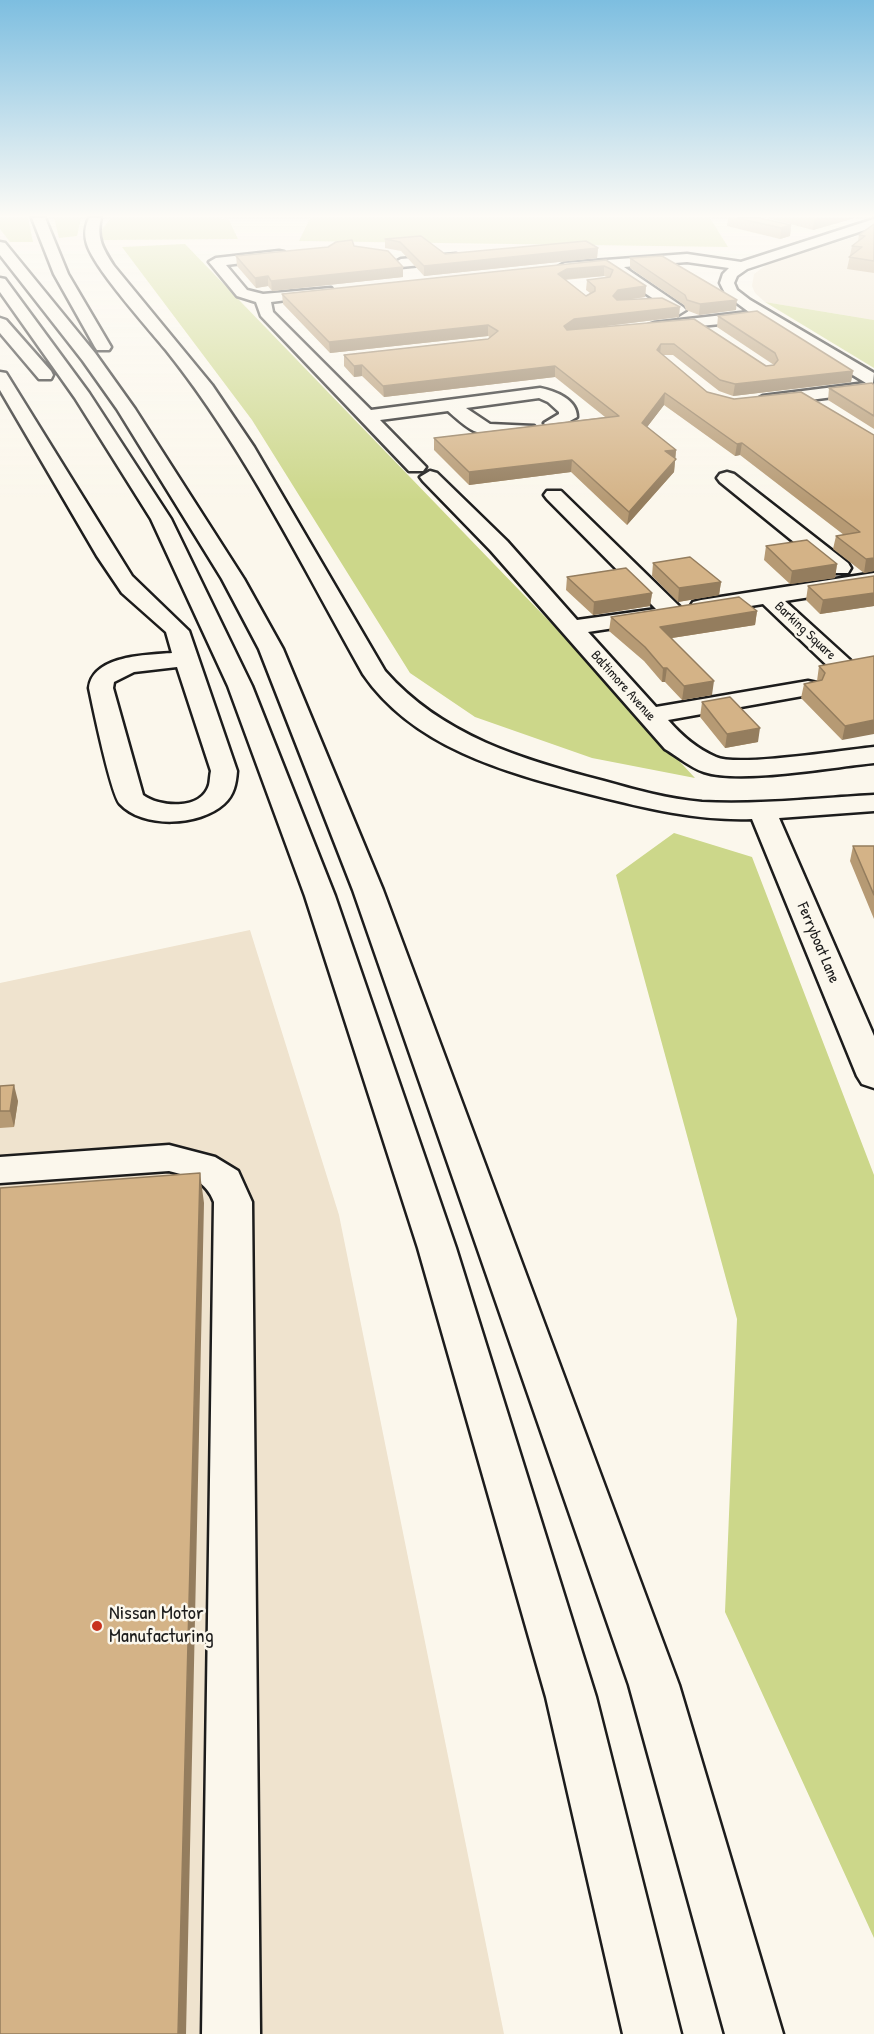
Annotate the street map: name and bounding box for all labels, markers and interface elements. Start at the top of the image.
street label: Barking Square [771,598,839,664]
street label: Baltimore Avenue [587,647,659,725]
street label: Ferryboat Lane [792,900,844,986]
place label: Nissan Motor Manufacturing [109,1602,214,1649]
marker: Nissan Motor Manufacturing [90,1619,104,1633]

